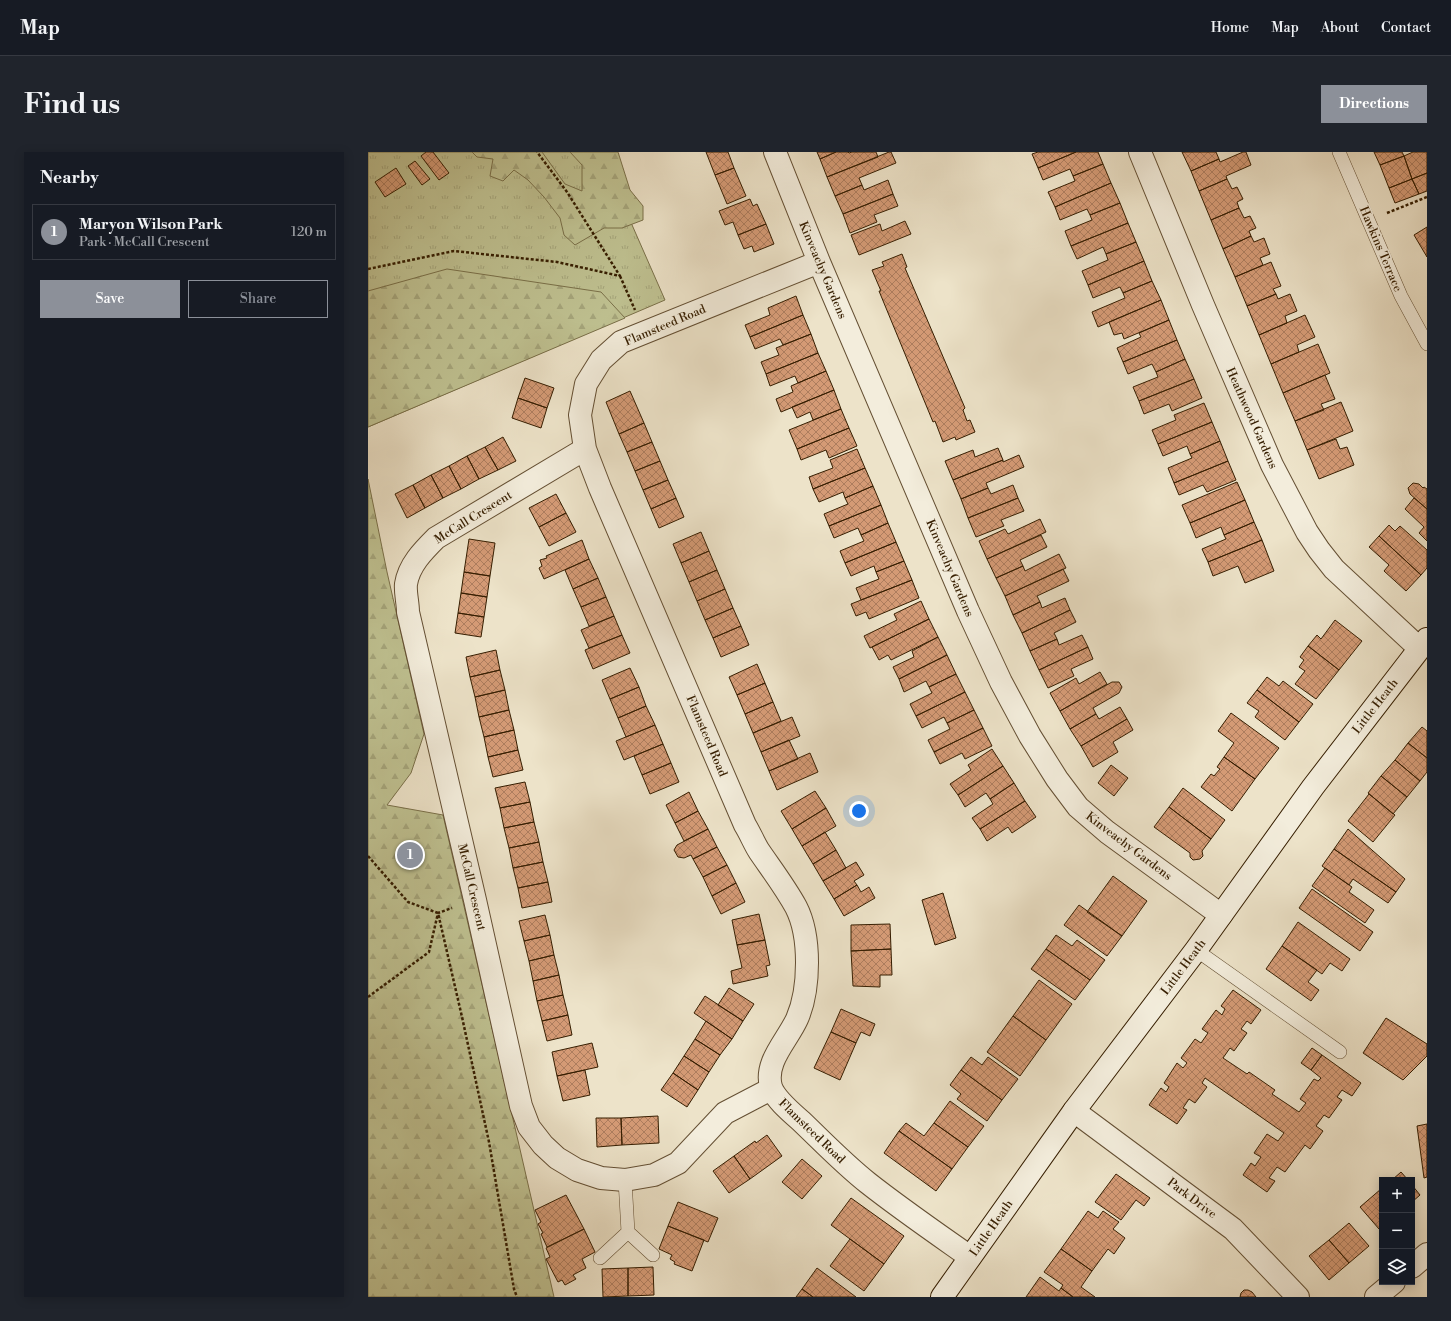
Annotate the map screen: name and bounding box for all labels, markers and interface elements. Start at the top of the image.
text: Map [20,16,60,40]
text: Home [1211,19,1249,37]
text: Map [1271,19,1299,37]
text: About [1321,19,1359,37]
text: Contact [1381,19,1431,37]
button: Directions [1321,85,1427,123]
text: Find us [24,87,120,122]
text: Nearby [40,167,99,189]
street label: Hawkins Terrace [1356,204,1405,294]
text: Maryon Wilson Park [79,215,223,234]
street label: Kinveachy Gardens [795,219,850,321]
text: 1 [51,224,57,240]
text: 120 m [291,224,327,240]
text: Park · McCall Crescent [79,234,210,250]
button: Save [40,280,180,318]
button: Share [188,280,328,318]
street label: Flamsteed Road [622,302,708,349]
street label: Heathwood Gardens [1222,365,1281,471]
street label: McCall Crescent [432,487,515,547]
street label: Kinveachy Gardens [922,517,977,619]
street label: Little Heath [1349,676,1402,737]
street label: Flamsteed Road [683,693,730,779]
your location [849,801,869,821]
street label: Kinveachy Gardens [1083,809,1175,884]
pin: 1 [397,840,423,870]
street label: McCall Crescent [454,842,489,933]
street label: Little Heath [1158,937,1209,998]
street label: Flamsteed Road [775,1096,848,1167]
street label: Park Drive [1164,1175,1219,1222]
map controls [1379,1177,1415,1285]
button: + [1379,1177,1415,1213]
street label: Little Heath [966,1197,1016,1260]
button: − [1379,1213,1415,1249]
button: layers [1379,1249,1415,1285]

